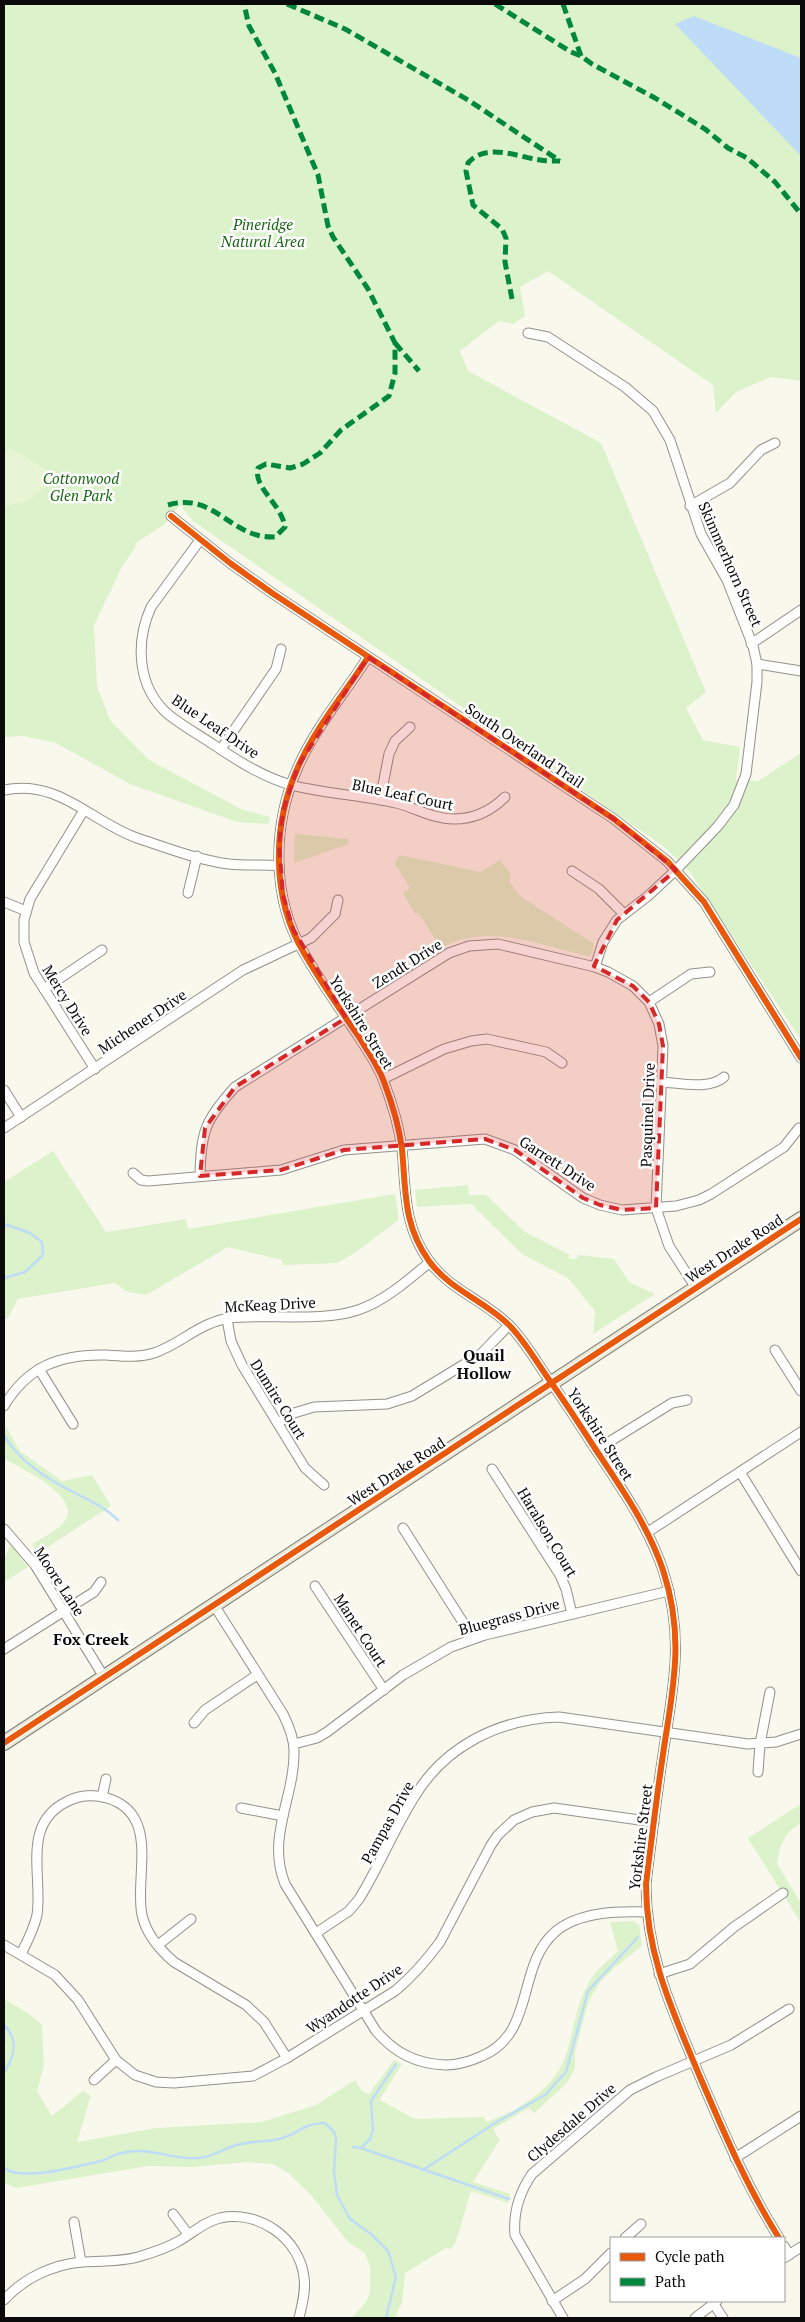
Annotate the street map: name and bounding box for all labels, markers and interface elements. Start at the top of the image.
park label: Pineridge Natural Area [220,214,305,251]
park label: Cottonwood Glen Park [43,468,120,505]
street label: Skimmerhorn Street [694,498,768,630]
street label: Blue Leaf Drive [168,689,264,763]
street label: South Overland Trail [462,698,588,792]
street label: Blue Leaf Court [350,773,456,815]
street label: Zendt Drive [368,934,446,992]
street label: Mercy Drive [38,961,98,1039]
street label: Yorkshire Street [325,971,399,1073]
street label: Michener Drive [94,984,190,1058]
street label: Pasquinel Drive [635,1062,659,1168]
street label: Garrett Drive [516,1131,600,1195]
street label: West Drake Road [681,1209,787,1287]
street label: McKeag Drive [224,1292,316,1316]
district label: Quail Hollow [457,1344,512,1384]
street label: Dumire Court [246,1355,312,1443]
street label: Yorkshire Street [564,1384,639,1485]
street label: West Drake Road [343,1432,449,1510]
street label: Haralson Court [513,1483,583,1581]
street label: Moore Lane [30,1543,90,1619]
street label: Manet Court [330,1589,392,1671]
street label: Bluegrass Drive [456,1593,562,1639]
district label: Fox Creek [53,1628,129,1650]
street label: Pampas Drive [356,1777,418,1867]
street label: Yorkshire Street [624,1782,656,1891]
street label: Wyandotte Drive [302,1958,406,2038]
street label: Clydesdale Drive [522,2078,620,2166]
legend [610,2237,785,2302]
text: Cycle path [655,2246,725,2266]
text: Path [655,2271,686,2291]

